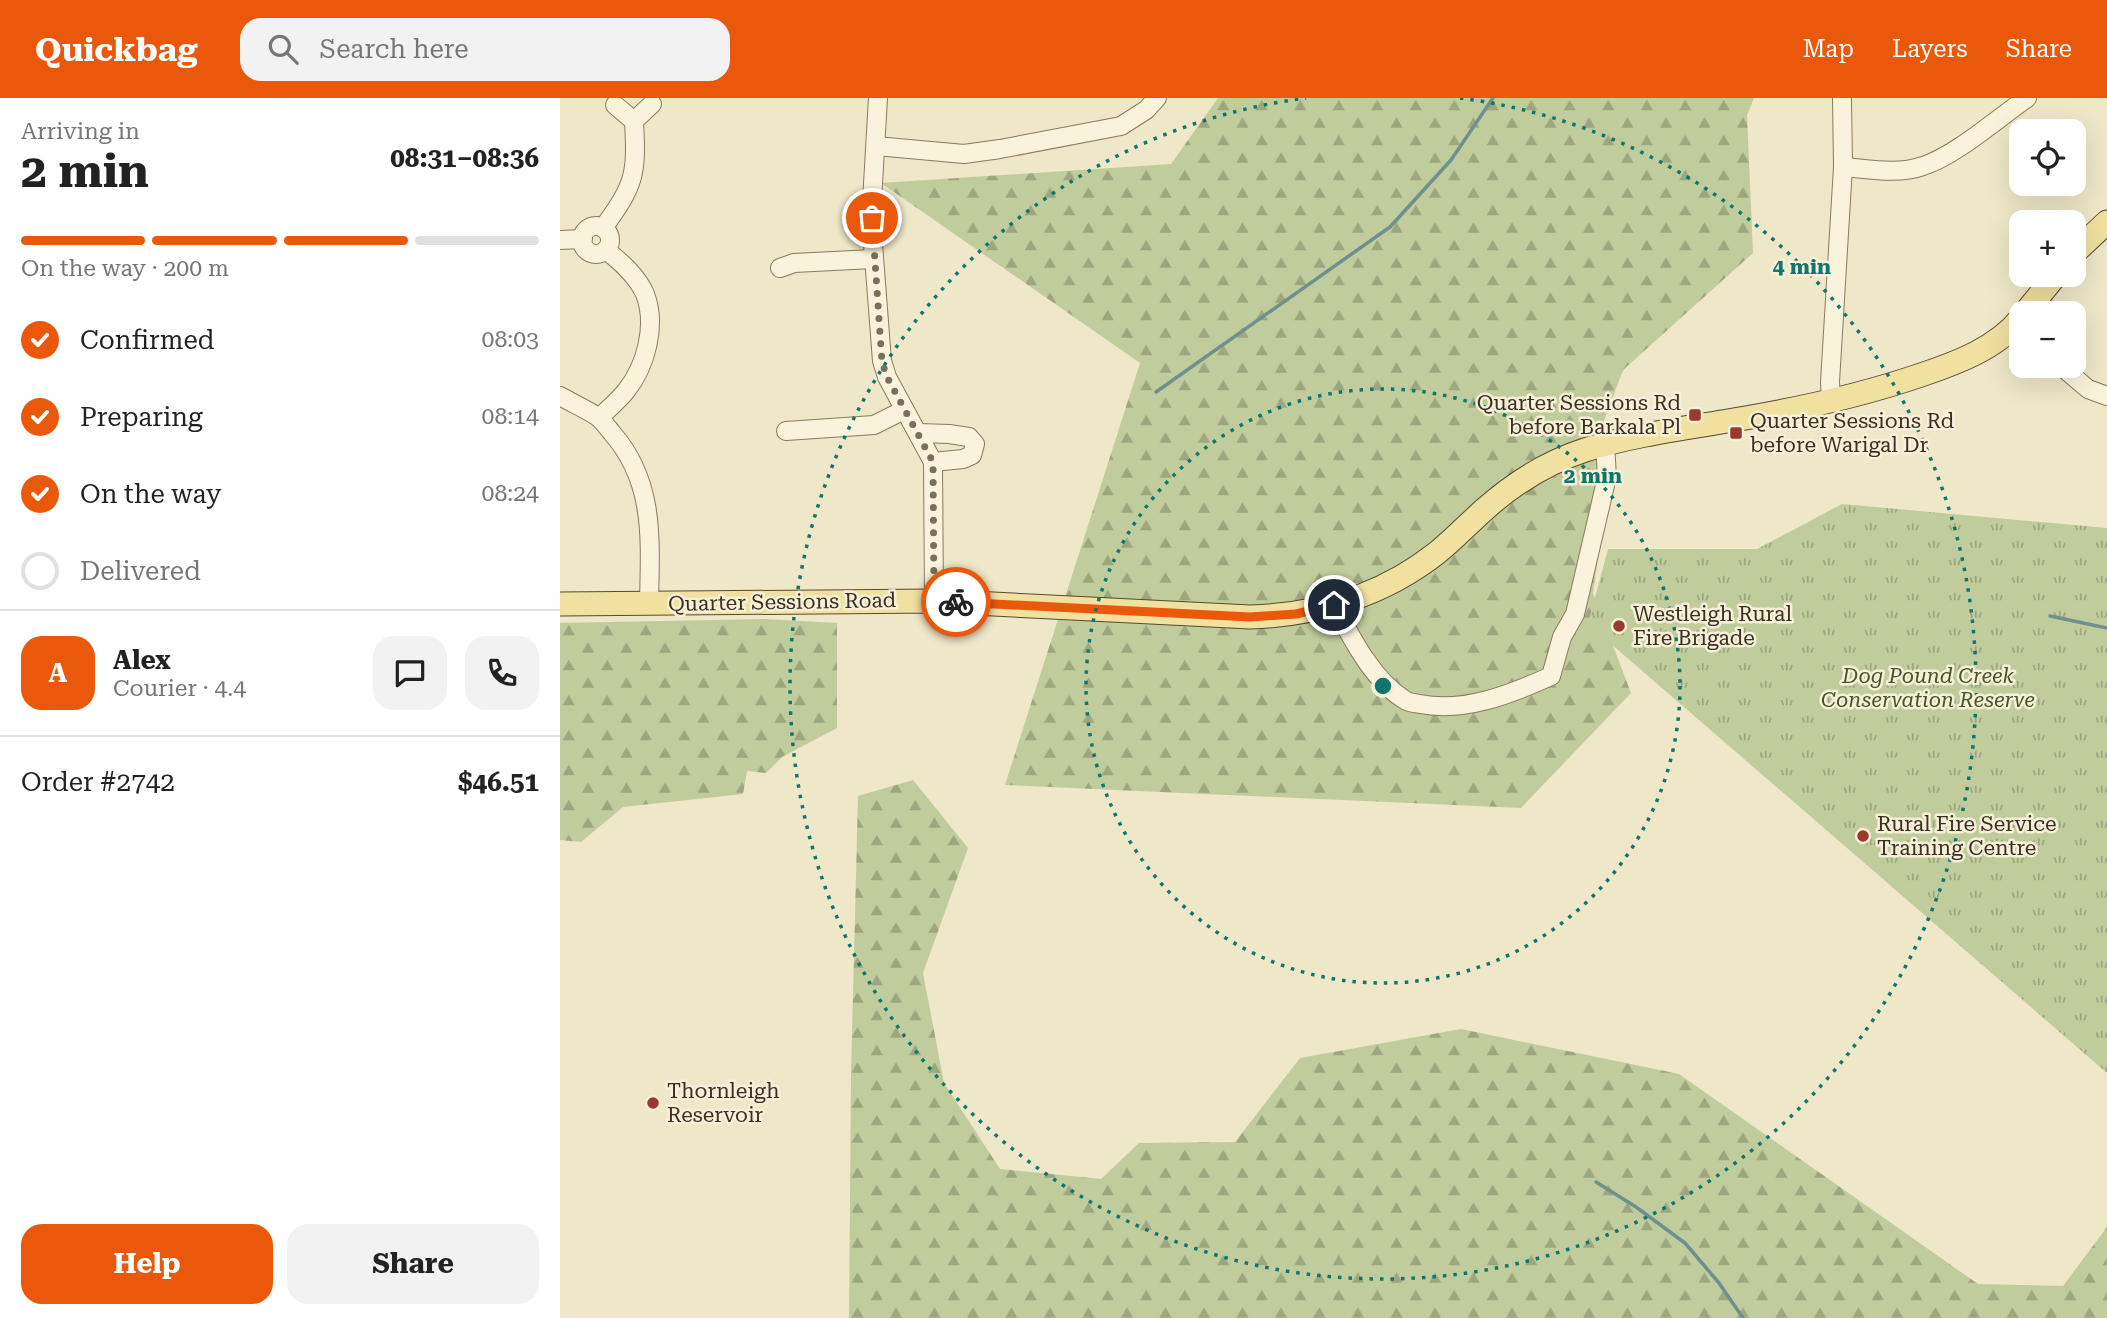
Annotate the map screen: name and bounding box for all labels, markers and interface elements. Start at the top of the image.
search box [240,18,730,81]
text: Quickbag [35,30,198,69]
icon: search [264,30,302,68]
text: Search here [320,34,469,64]
text: Map [1803,35,1854,63]
text: Layers [1892,35,1968,63]
text: Share [2006,35,2072,63]
text: Arriving in [21,118,140,145]
map controls [2009,119,2086,378]
button: locate [2009,119,2086,196]
text: 08:31–08:36 [390,143,539,173]
text: 2 min [21,144,149,198]
pin [842,188,902,248]
icon: bag [853,199,891,237]
button: + [2009,210,2086,287]
text: On the way · 200 m [21,255,229,282]
text: 4 min [1773,255,1831,279]
button: − [2009,301,2086,378]
icon: check [21,321,59,359]
text: Confirmed [80,325,215,355]
text: 08:03 [482,326,539,353]
place label: Quarter Sessions Rd before Barkala Pl [1477,391,1682,439]
icon: check [21,398,59,436]
text: Preparing [80,402,203,432]
text: 08:14 [482,403,539,430]
marker: Quarter Sessions Rd before Barkala Pl [1687,407,1703,423]
place label: Quarter Sessions Rd before Warigal Dr [1750,409,1955,457]
marker: Quarter Sessions Rd before Warigal Dr [1728,425,1744,441]
text: 2 min [1564,464,1622,488]
icon: check [21,475,59,513]
text: On the way [80,479,221,509]
text: 08:24 [482,480,539,507]
text: Delivered [80,556,201,586]
courier [921,567,991,637]
pin [1304,575,1364,635]
icon: bike [937,583,975,621]
icon: home [1315,586,1353,624]
street label: Quarter Sessions Road [668,588,897,616]
place label: Westleigh Rural Fire Brigade [1633,602,1792,650]
marker: Westleigh Rural Fire Brigade [1611,618,1627,634]
button: chat [373,636,447,710]
button: phone [465,636,539,710]
text: Alex [113,645,171,675]
text: A [49,658,67,688]
park label: Dog Pound Creek Conservation Reserve [1821,664,2035,712]
centre of rings [1371,674,1395,698]
text: Courier · 4.4 [113,675,246,702]
text: Order #2742 [21,767,175,797]
text: $46.51 [458,767,539,797]
place label: Rural Fire Service Training Centre [1877,812,2057,860]
marker: Rural Fire Service Training Centre [1855,828,1871,844]
place label: Thornleigh Reservoir [667,1079,780,1127]
marker: Thornleigh Reservoir [645,1095,661,1111]
button: Help [21,1224,273,1304]
button: Share [287,1224,539,1304]

